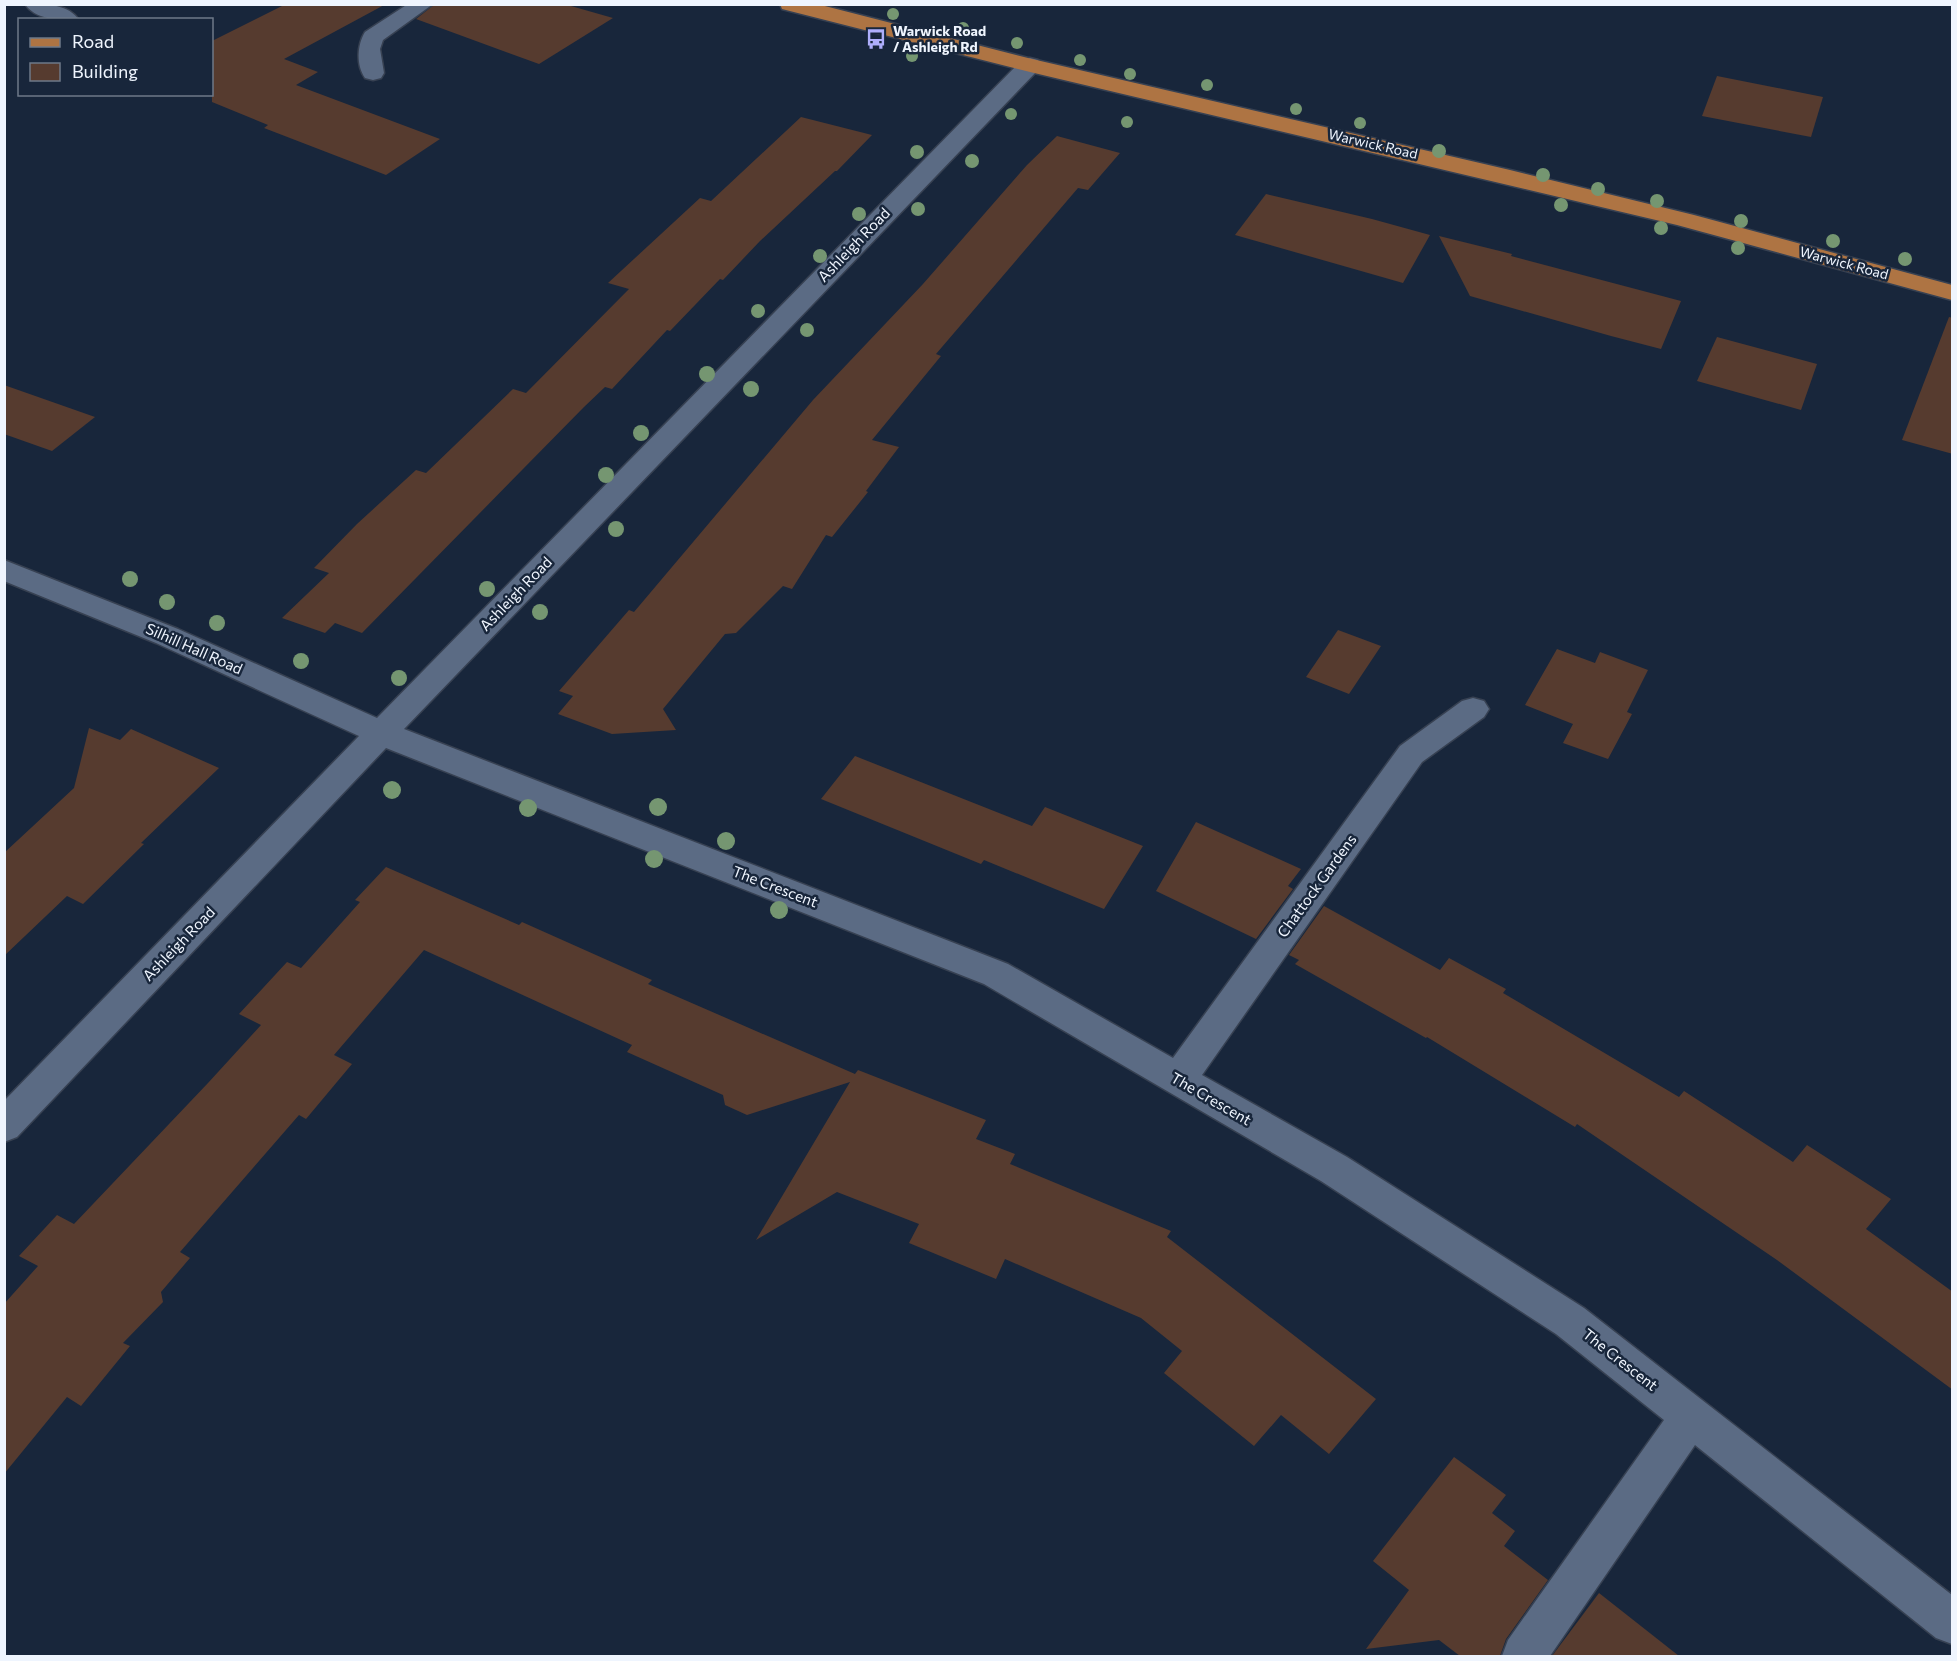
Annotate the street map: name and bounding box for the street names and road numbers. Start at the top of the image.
street label: Warwick Road [1327,125,1419,162]
street label: Ashleigh Road [813,204,893,285]
street label: Warwick Road [1798,243,1890,283]
street label: Ashleigh Road [475,553,555,634]
street label: Silhill Hall Road [143,619,246,677]
street label: Chattock Gardens [1273,830,1360,940]
street label: The Crescent [730,862,821,911]
street label: Ashleigh Road [138,903,218,984]
street label: The Crescent [1168,1068,1255,1128]
street label: The Crescent [1580,1324,1662,1394]

